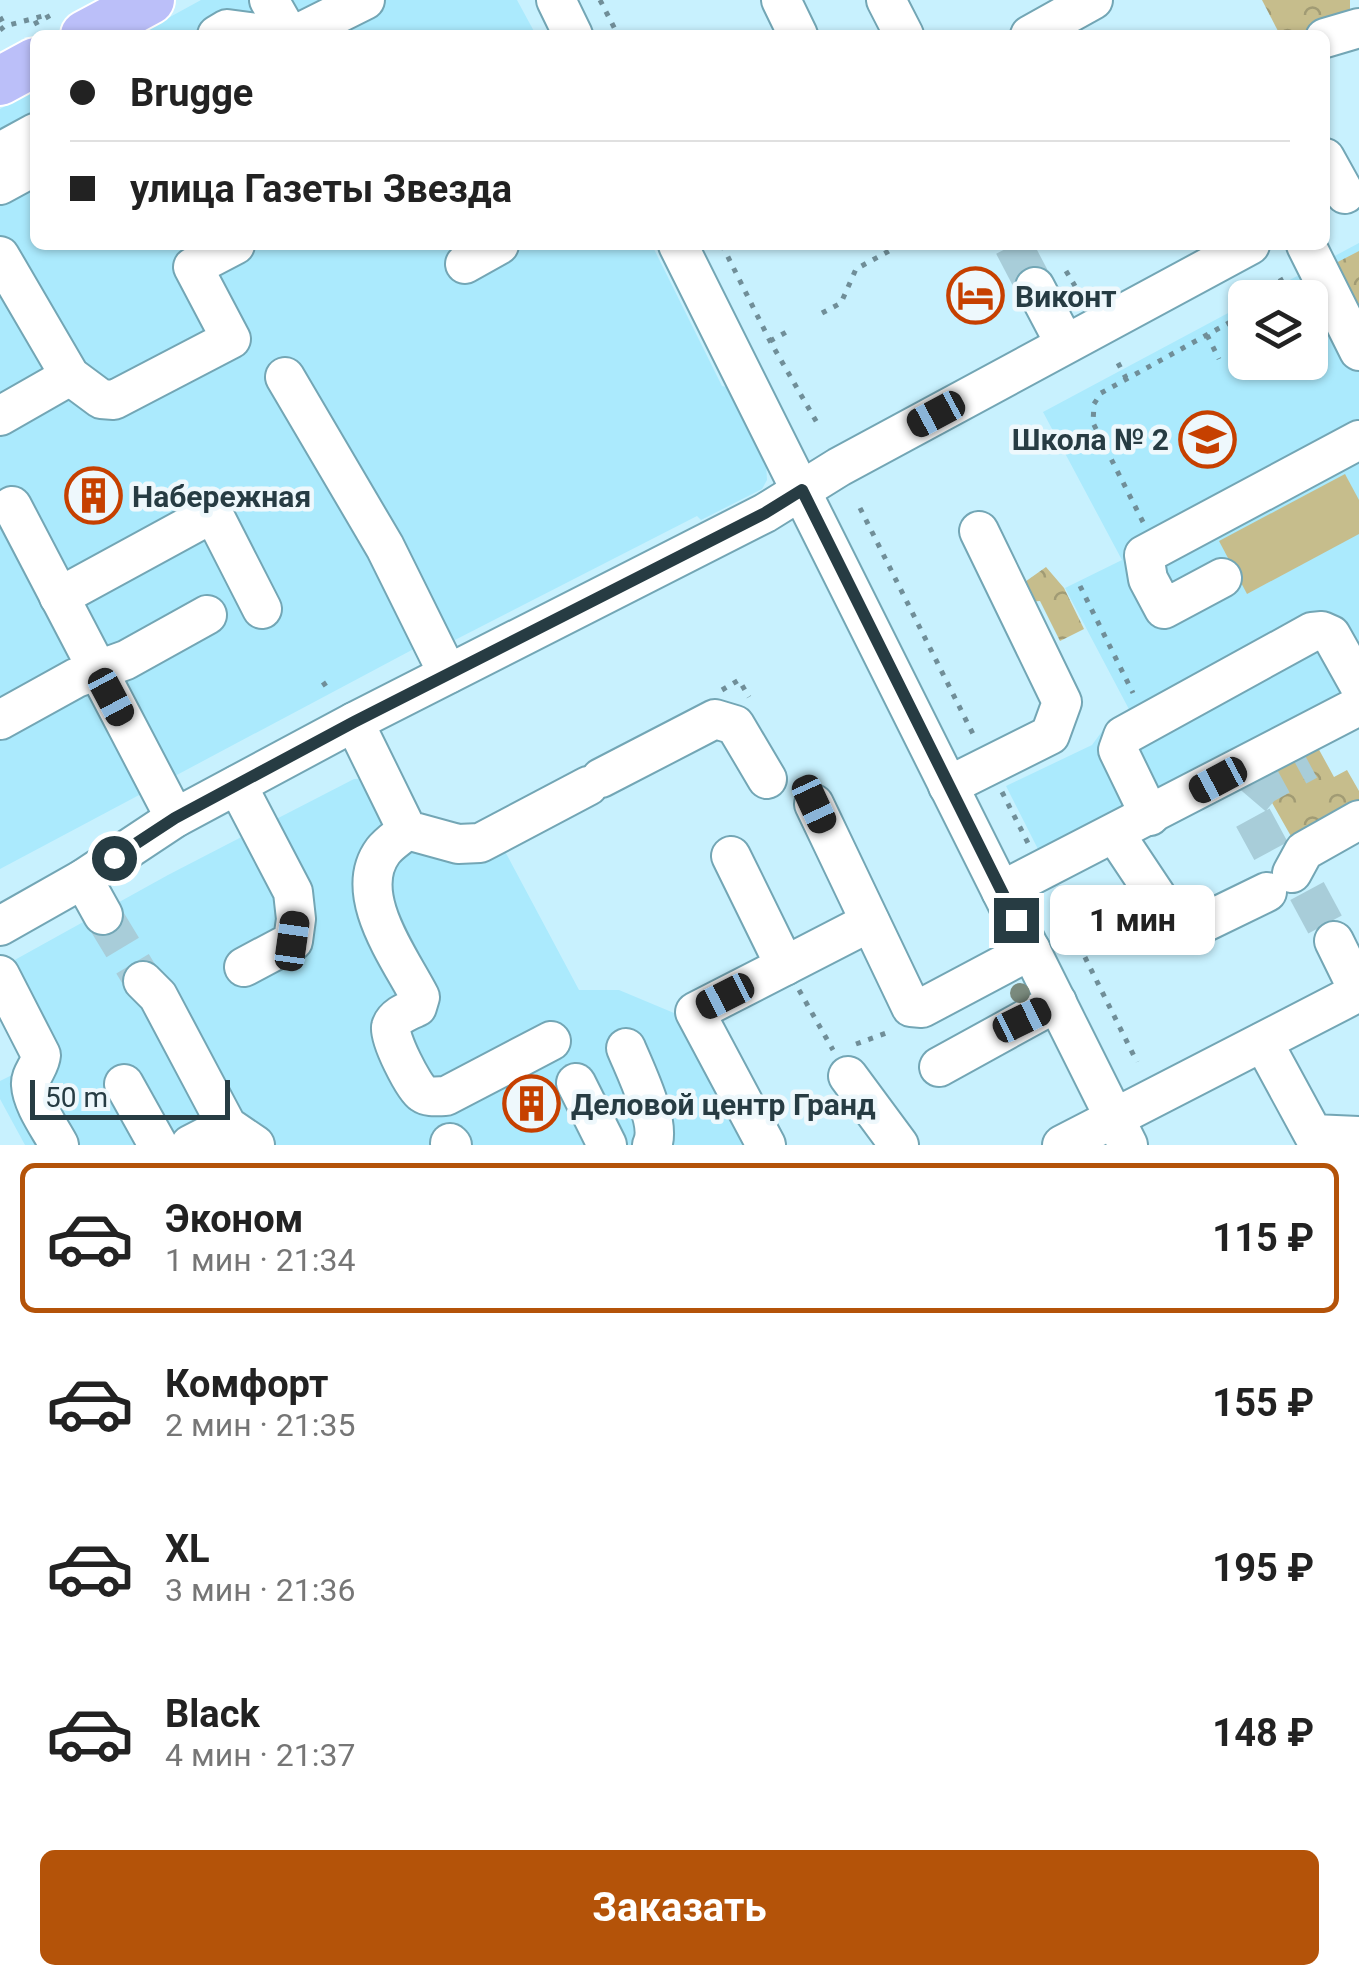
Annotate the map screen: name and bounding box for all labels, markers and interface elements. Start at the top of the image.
text: Brugge [130,71,253,115]
text: улица Газеты Звезда [130,167,512,211]
hotel icon: Виконт [946,266,1006,326]
place label: Виконт [1015,279,1117,314]
map controls [1228,280,1328,380]
button: layers [1228,280,1328,380]
car [902,387,970,441]
school or university icon: Школа № 2 [1178,409,1238,469]
place label: Школа № 2 [1012,422,1169,457]
building icon: Набережная [63,466,123,526]
place label: Набережная [132,479,311,514]
car [84,663,138,731]
car [1184,753,1252,807]
car [788,770,840,838]
route start [92,836,137,881]
callout: 1 мин [1051,885,1216,955]
route end [994,898,1039,943]
text: 1 мин [1089,901,1176,939]
car [273,909,311,973]
car [691,969,759,1023]
car [988,993,1056,1047]
building icon: Деловой центр Гранд [502,1074,562,1134]
scale bar [30,1075,230,1120]
text: 50 m [45,1081,108,1114]
place label: Деловой центр Гранд [571,1087,876,1122]
icon: car [45,1193,135,1283]
text: Эконом [165,1197,303,1241]
text: 115 ₽ [1212,1216,1314,1260]
text: 1 мин · 21:34 [165,1241,356,1279]
icon: car [45,1358,135,1448]
text: Комфорт [165,1362,328,1406]
text: 155 ₽ [1212,1381,1314,1425]
text: 2 мин · 21:35 [165,1406,356,1444]
icon: car [45,1523,135,1613]
text: XL [165,1527,210,1571]
text: 195 ₽ [1212,1546,1314,1590]
text: 3 мин · 21:36 [165,1571,356,1609]
icon: car [45,1688,135,1778]
text: Black [165,1692,260,1736]
text: 148 ₽ [1212,1711,1314,1755]
text: 4 мин · 21:37 [165,1736,356,1774]
button: Заказать [40,1850,1319,1965]

